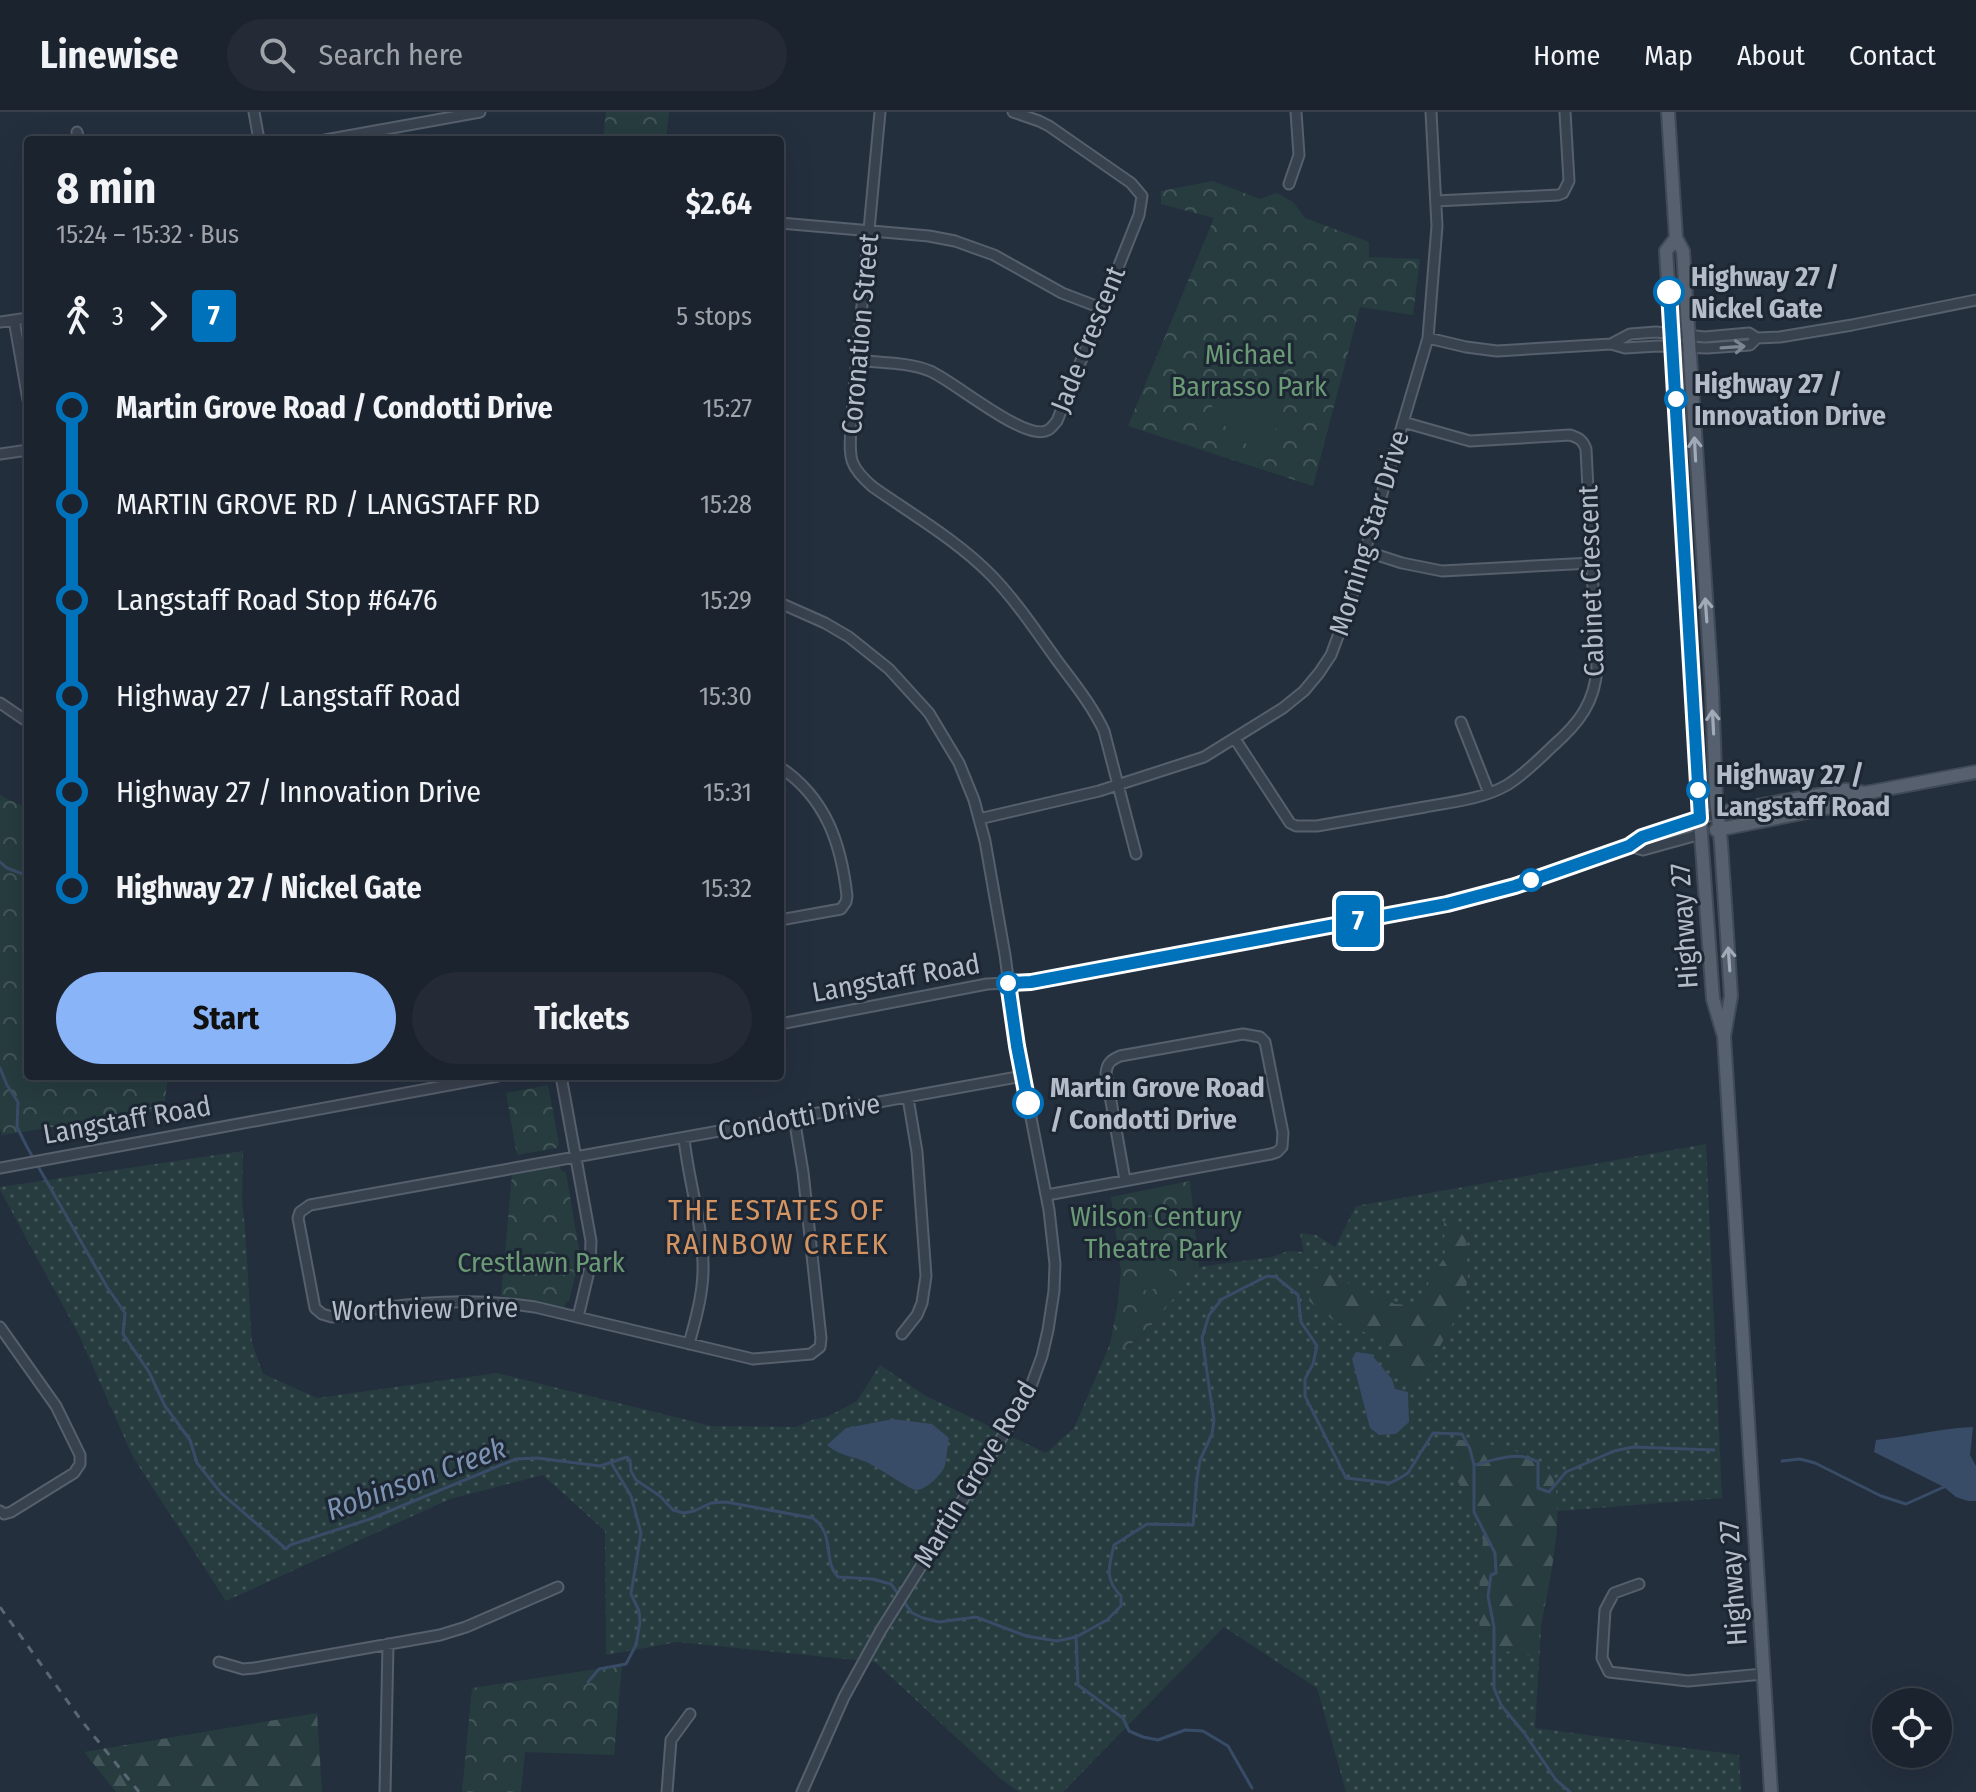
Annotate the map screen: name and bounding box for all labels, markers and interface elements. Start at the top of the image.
search box [227,19,787,91]
text: Linewise [40,32,179,78]
icon: search [255,33,299,77]
text: Search here [319,37,463,73]
text: Home [1533,39,1600,72]
text: Map [1644,39,1693,72]
text: About [1737,39,1805,72]
text: Contact [1849,39,1936,72]
text: 8 min [56,162,156,215]
text: $2.64 [686,186,752,222]
text: 15:24 – 15:32 · Bus [56,219,239,250]
street label: Coronation Street [835,231,885,436]
street label: Jade Crescent [1044,260,1133,417]
place label: Highway 27 / Nickel Gate [1691,260,1839,325]
marker: Highway 27 / Nickel Gate [1654,277,1684,307]
icon: walk [56,294,100,338]
icon: forward [136,294,180,338]
text: 7 [208,299,220,332]
text: 3 [112,301,124,332]
text: 5 stops [676,301,752,332]
park label: Michael Barrasso Park [1171,338,1328,403]
one-way arrow [1719,339,1746,354]
place label: Highway 27 / Innovation Drive [1694,367,1886,432]
marker: Highway 27 / Innovation Drive [1665,388,1687,410]
text: Martin Grove Road / Condotti Drive [116,390,553,426]
text: 15:27 [703,393,752,424]
street label: Morning Star Drive [1322,426,1416,640]
one-way arrow [1688,436,1703,462]
street label: Cabinet Crescent [1571,484,1611,677]
text: MARTIN GROVE RD / LANGSTAFF RD [116,486,540,522]
text: 15:28 [700,489,752,520]
text: Langstaff Road Stop #6476 [116,582,438,618]
text: 15:29 [700,585,752,616]
one-way arrow [1698,597,1713,624]
text: Highway 27 / Langstaff Road [116,678,461,714]
text: 15:30 [699,681,752,712]
one-way arrow [1706,709,1721,736]
place label: Highway 27 / Langstaff Road [1716,758,1890,823]
text: Highway 27 / Innovation Drive [116,774,481,810]
text: 15:31 [703,777,752,808]
marker: Highway 27 / Langstaff Road [1687,779,1709,801]
street label: Highway 27 [1663,862,1705,990]
unlabelled marker [1520,869,1542,891]
text: Highway 27 / Nickel Gate [116,870,422,906]
text: 15:32 [701,873,752,904]
line badge: 7 [1332,895,1384,947]
text: 7 [1352,904,1364,937]
one-way arrow [1721,946,1736,973]
street label: Langstaff Road [809,947,983,1009]
button: Start [56,972,396,1064]
button: Tickets [412,972,752,1064]
unlabelled marker [997,972,1019,994]
place label: Martin Grove Road / Condotti Drive [1050,1071,1265,1136]
street label: Condotti Drive [715,1087,883,1147]
marker: Martin Grove Road / Condotti Drive [1013,1088,1043,1118]
street label: Langstaff Road [40,1089,214,1151]
district label: THE ESTATES OF RAINBOW CREEK [665,1192,889,1262]
park label: Wilson Century Theatre Park [1070,1200,1242,1265]
park label: Crestlawn Park [457,1246,626,1279]
street label: Worthview Drive [331,1291,519,1327]
street label: Martin Grove Road [906,1375,1044,1573]
water label: Robinson Creek [321,1430,511,1528]
street label: Highway 27 [1712,1519,1754,1647]
map controls [1872,1688,1952,1768]
button: locate [1872,1688,1952,1768]

